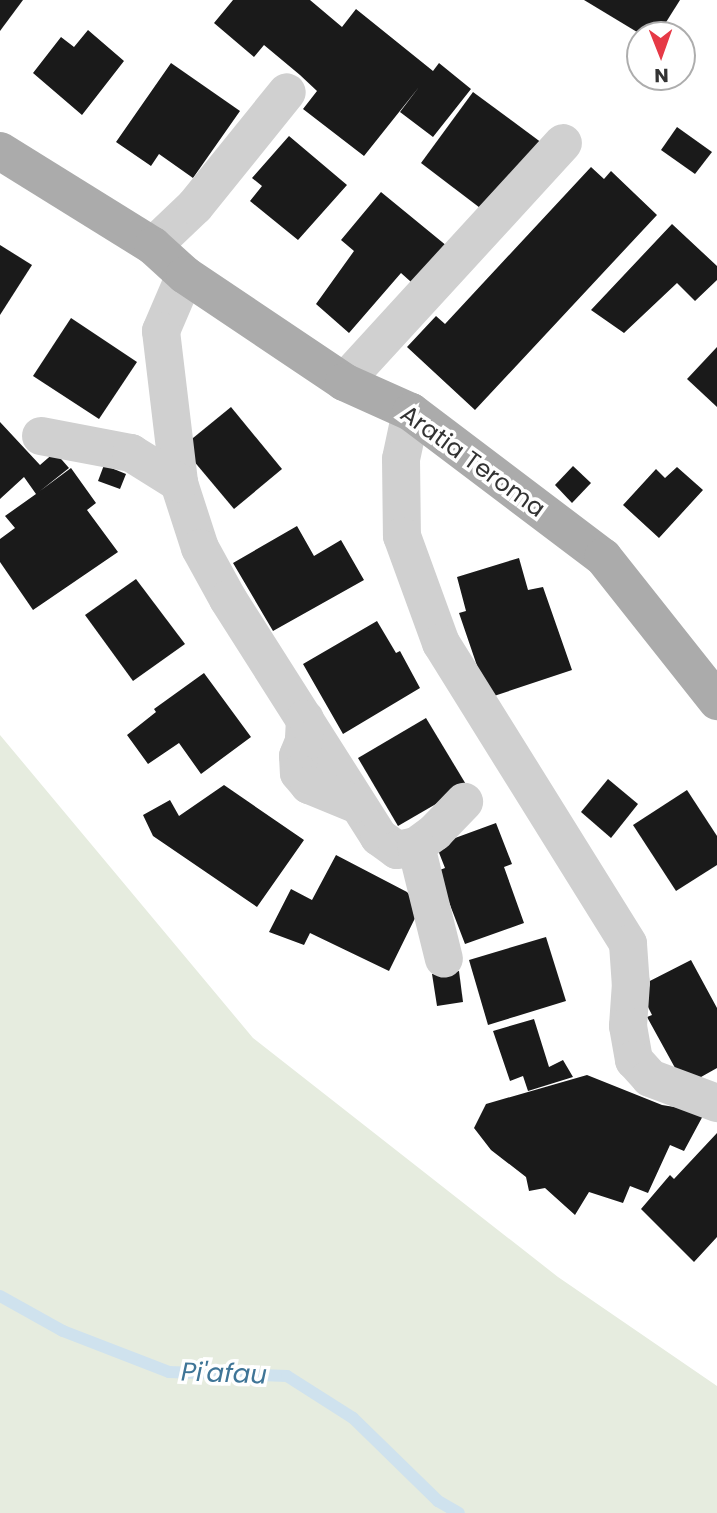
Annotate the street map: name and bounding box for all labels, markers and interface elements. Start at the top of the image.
north arrow [626,21,696,91]
text: N [654,62,669,89]
street label: Aratia Teroma [395,399,551,523]
water label: Pi'afau [181,1357,267,1391]

